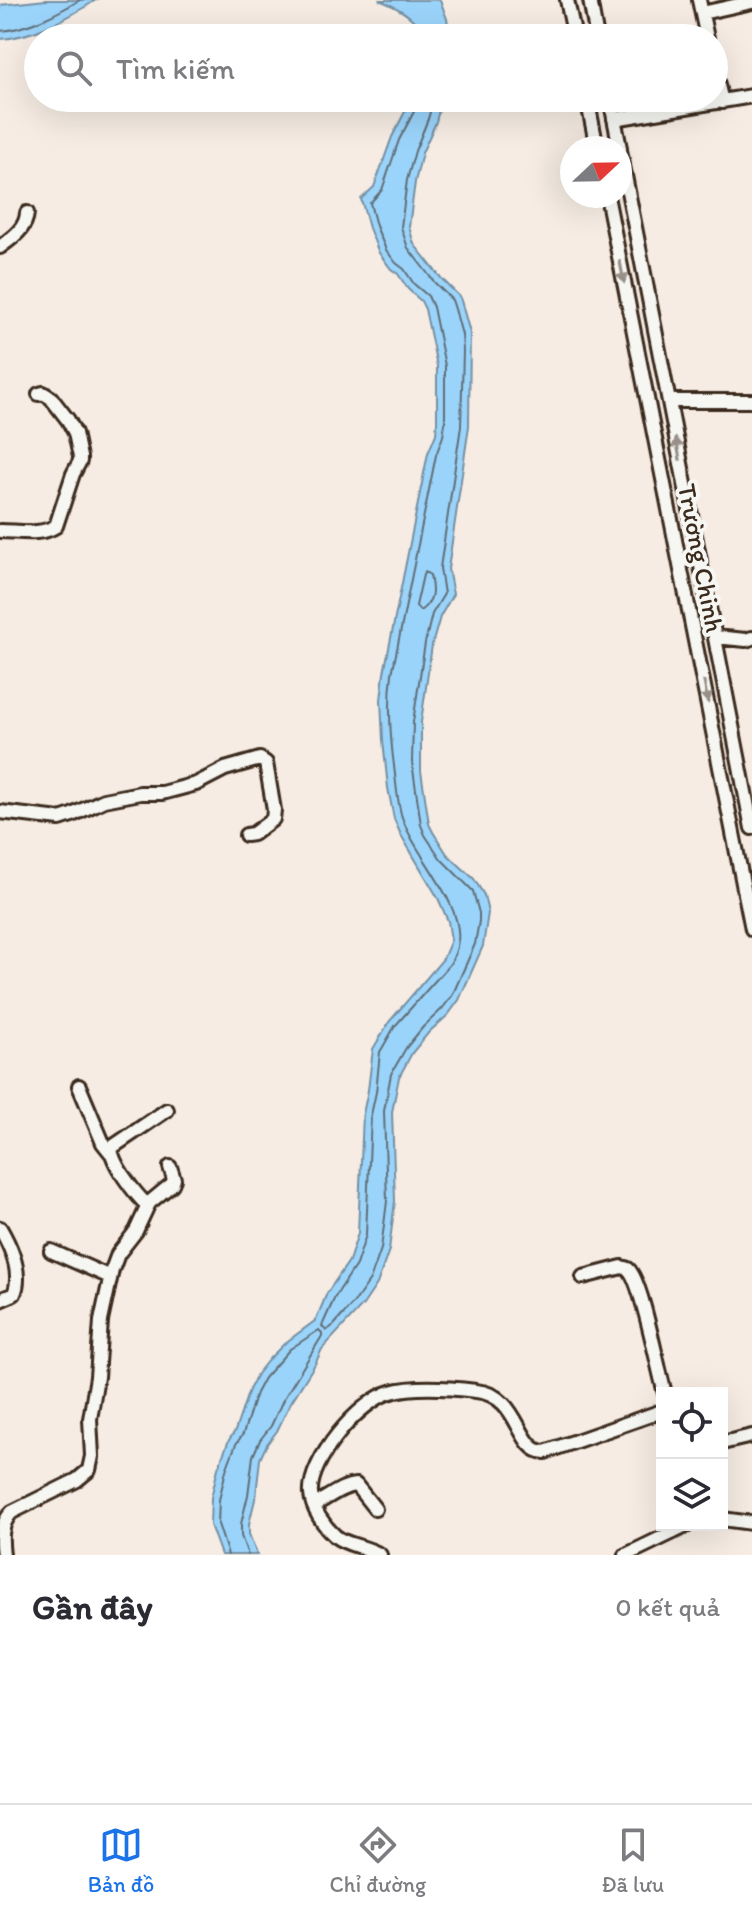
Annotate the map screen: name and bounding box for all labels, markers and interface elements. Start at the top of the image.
search box [24,24,728,112]
icon: search [52,46,96,90]
text: Tìm kiếm [116,50,235,87]
north arrow [560,136,632,208]
one-way arrow [616,260,629,285]
one-way arrow [672,436,684,461]
street label: Trường Chinh [671,481,731,635]
one-way arrow [700,680,712,705]
map controls [656,1387,728,1531]
button: locate [656,1387,728,1459]
button: layers [656,1459,728,1531]
text: Gần đây [32,1587,153,1628]
text: 0 kết quả [615,1591,720,1623]
tab: Bản đồ [88,1823,154,1898]
tab: Chỉ đường [330,1823,426,1898]
tab: Đã lưu [602,1823,664,1898]

